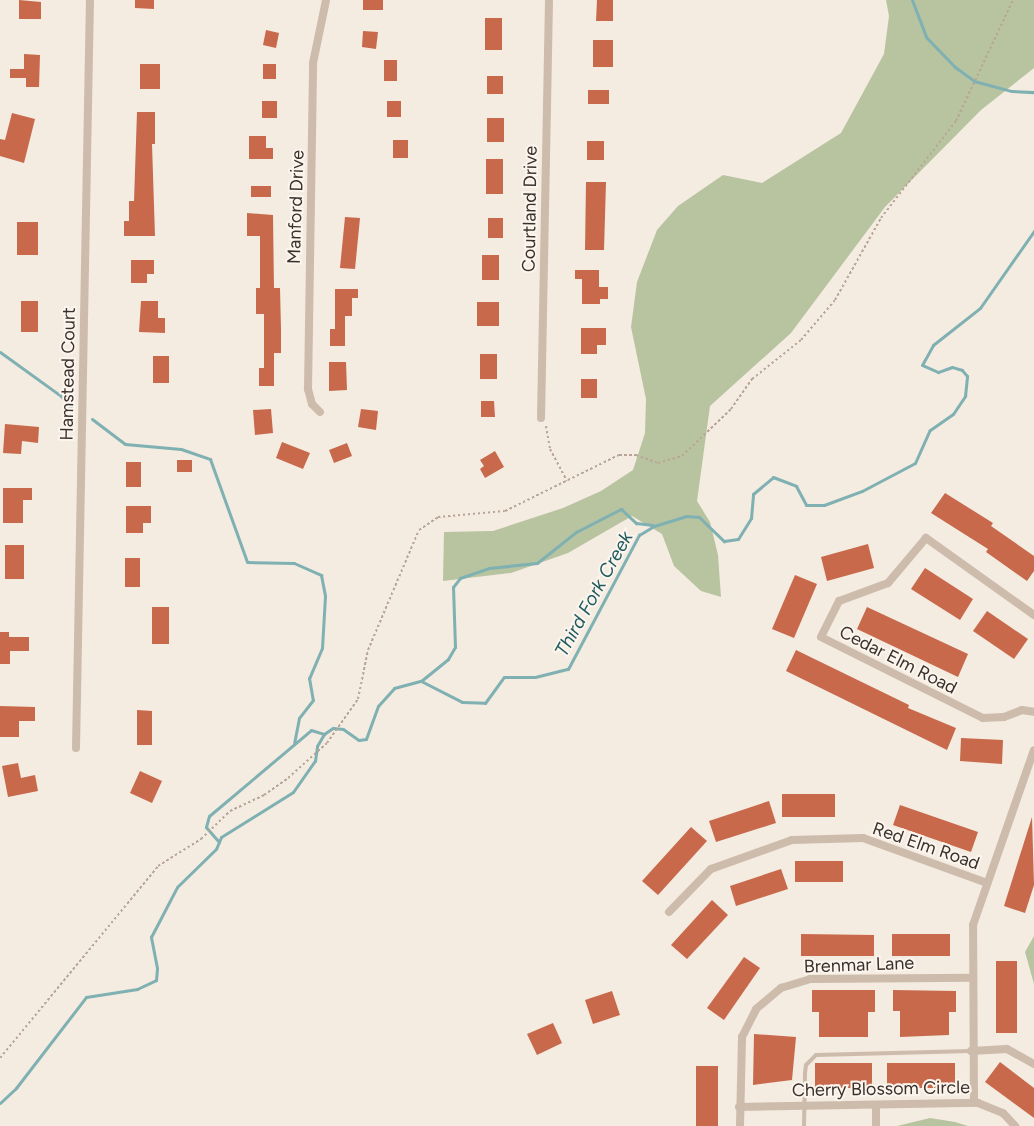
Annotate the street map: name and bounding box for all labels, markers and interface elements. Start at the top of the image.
street label: Courtland Drive [518,146,542,272]
street label: Manford Drive [283,150,309,264]
street label: Hamstead Court [56,307,80,441]
water label: Third Fork Creek [550,527,638,661]
street label: Cedar Elm Road [836,621,960,699]
street label: Red Elm Road [870,818,982,874]
street label: Brenmar Lane [803,952,915,978]
street label: Cherry Blossom Circle [792,1077,970,1101]

